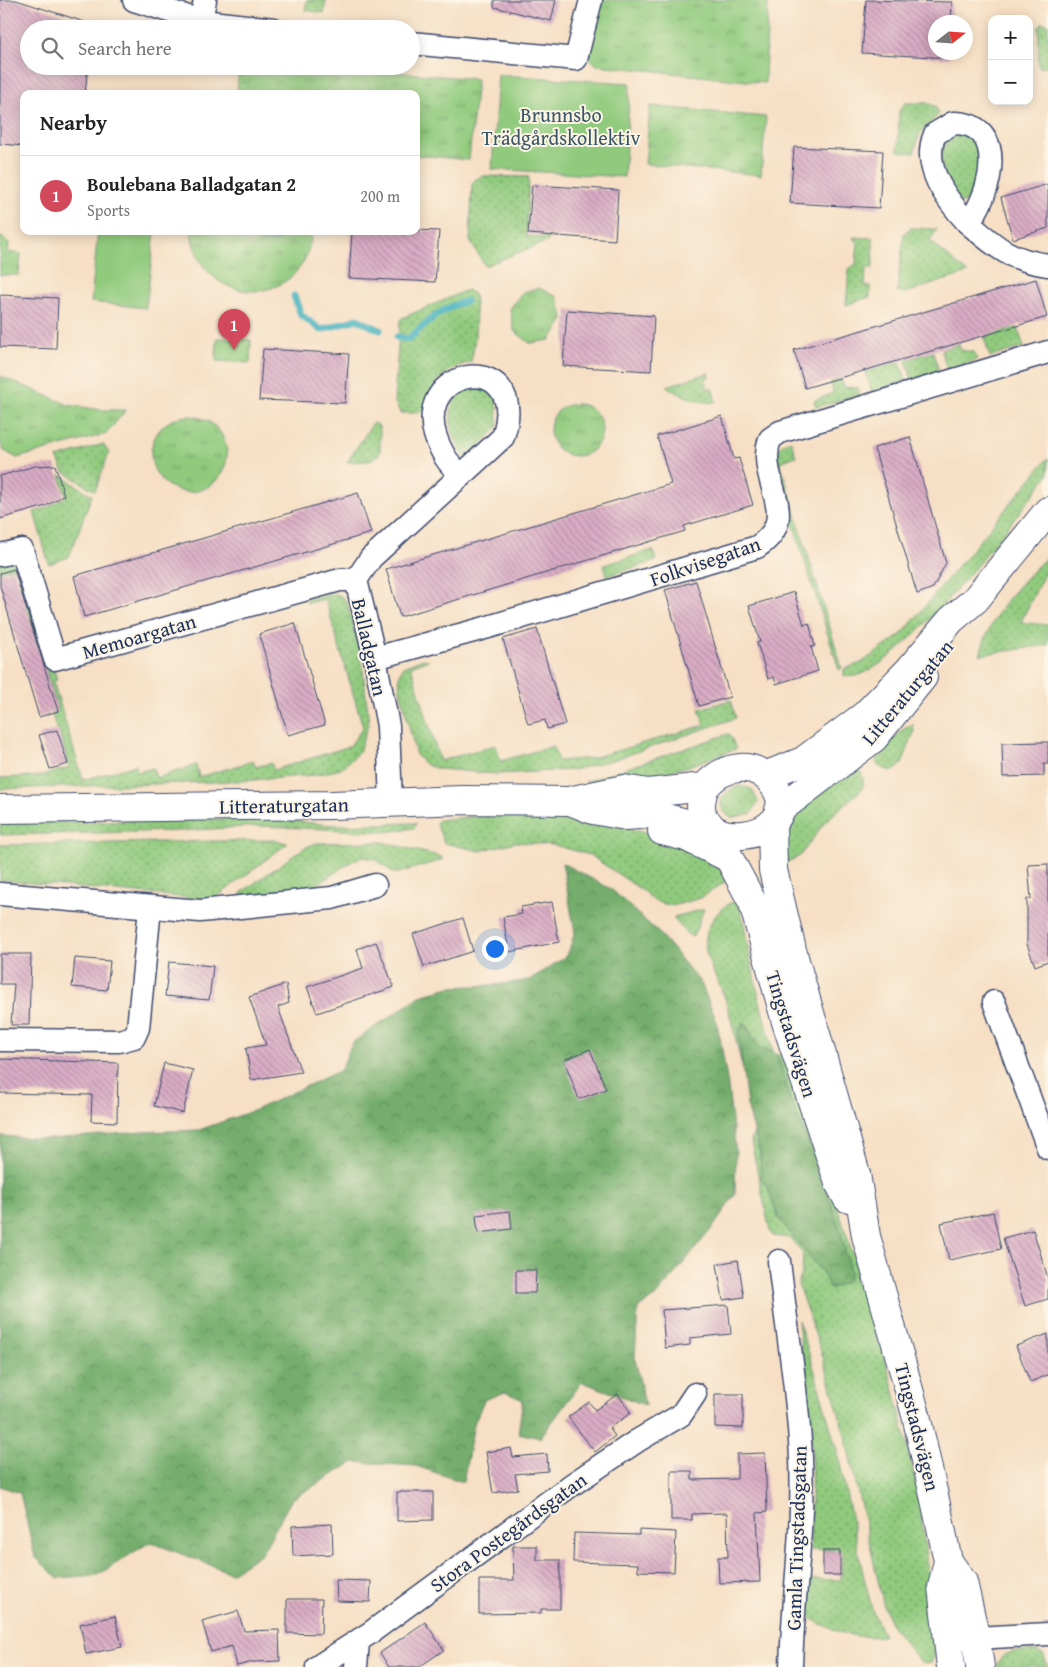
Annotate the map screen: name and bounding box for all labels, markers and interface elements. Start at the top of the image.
north arrow [928,15,973,60]
map controls [988,15,1033,105]
button: + [988,15,1033,60]
search box [20,20,420,75]
icon: search [38,34,66,62]
text: Search here [78,34,172,62]
button: − [988,60,1033,105]
park label: Brunnsbo Trädgårdskollektiv [481,100,641,152]
text: Nearby [40,107,107,138]
text: Boulebana Balladgatan 2 [87,170,296,198]
text: 1 [52,184,60,208]
text: 200 m [360,184,400,208]
text: Sports [87,198,130,222]
pin: 1 [218,309,250,350]
street label: Folkvisegatan [646,529,764,593]
street label: Balladgatan [345,595,395,699]
street label: Memoargatan [79,606,199,666]
street label: Litteraturgatan [854,633,960,751]
street label: Litteraturgatan [219,789,349,821]
your location [482,936,508,962]
street label: Tingstadsvägen [759,967,825,1101]
street label: Tingstadsvägen [888,1360,948,1494]
street label: Gamla Tingstadsgatan [778,1445,814,1631]
street label: Stora Postegårdsgatan [424,1465,592,1599]

